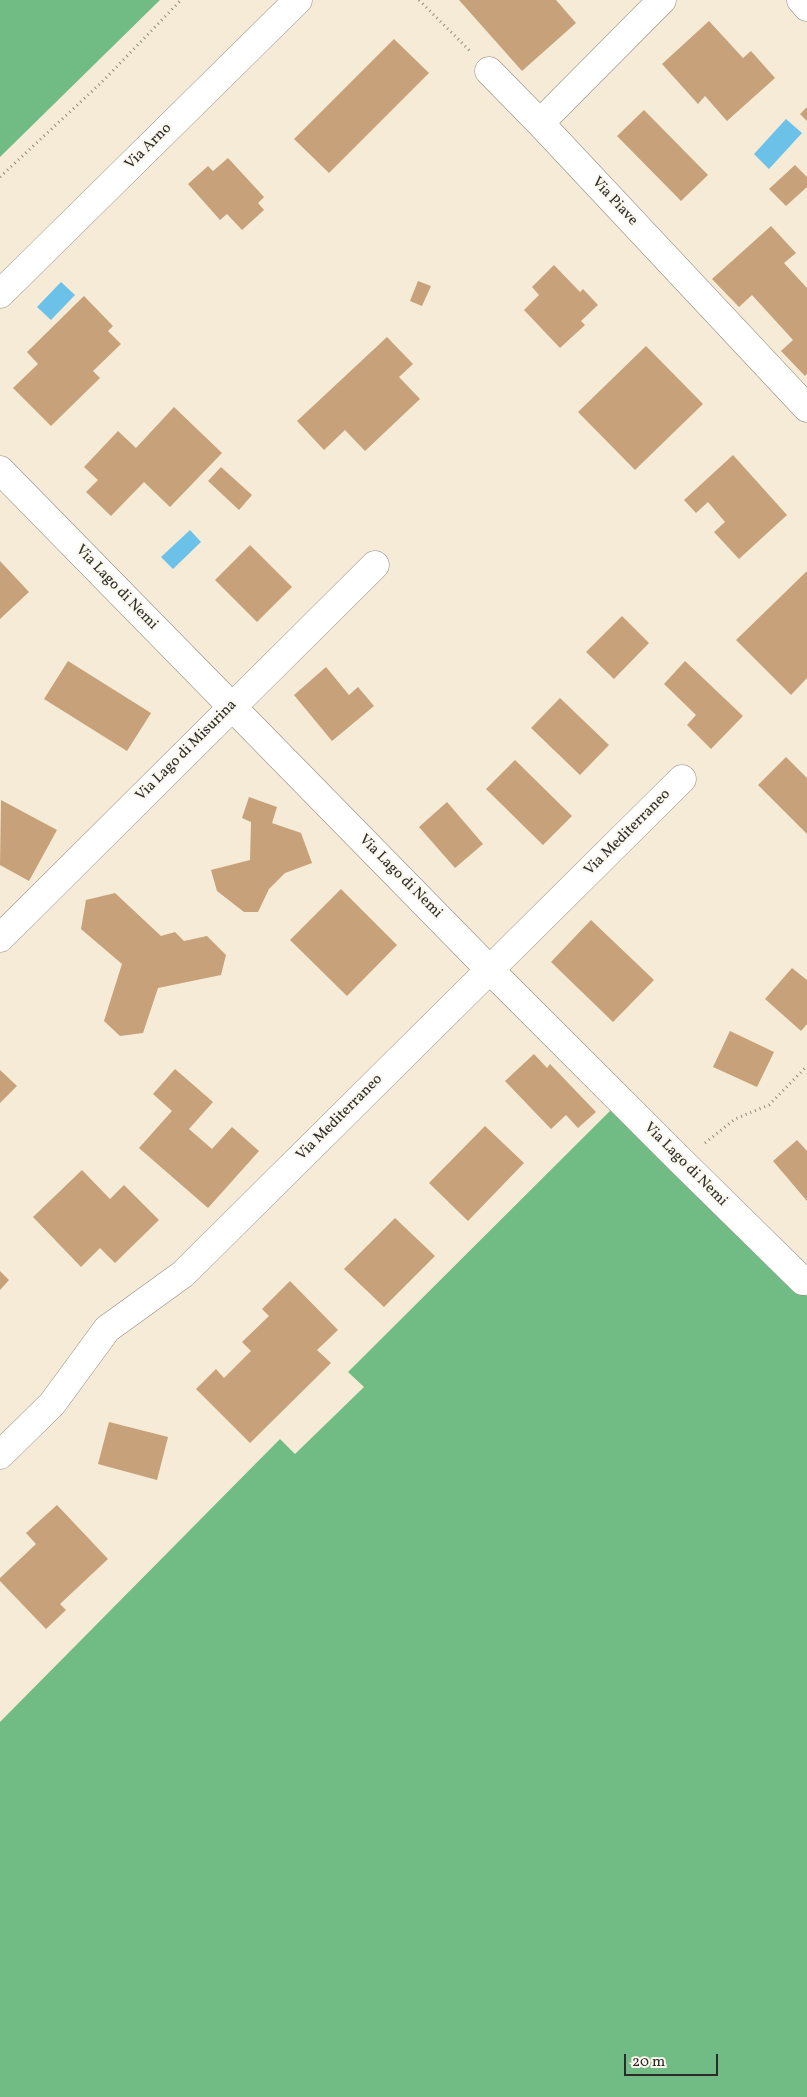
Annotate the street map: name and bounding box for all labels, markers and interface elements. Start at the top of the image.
street label: Via Arno [122,120,176,174]
street label: Via Piave [587,174,641,230]
street label: Via Lago di Nemi [71,542,161,634]
street label: Via Lago di Misurina [133,697,241,805]
street label: Via Mediterraneo [581,786,675,880]
street label: Via Lago di Nemi [354,831,446,923]
street label: Via Mediterraneo [293,1071,387,1165]
street label: Via Lago di Nemi [639,1119,731,1211]
scale bar [627,2044,721,2076]
text: 20 m [632,2052,665,2073]

